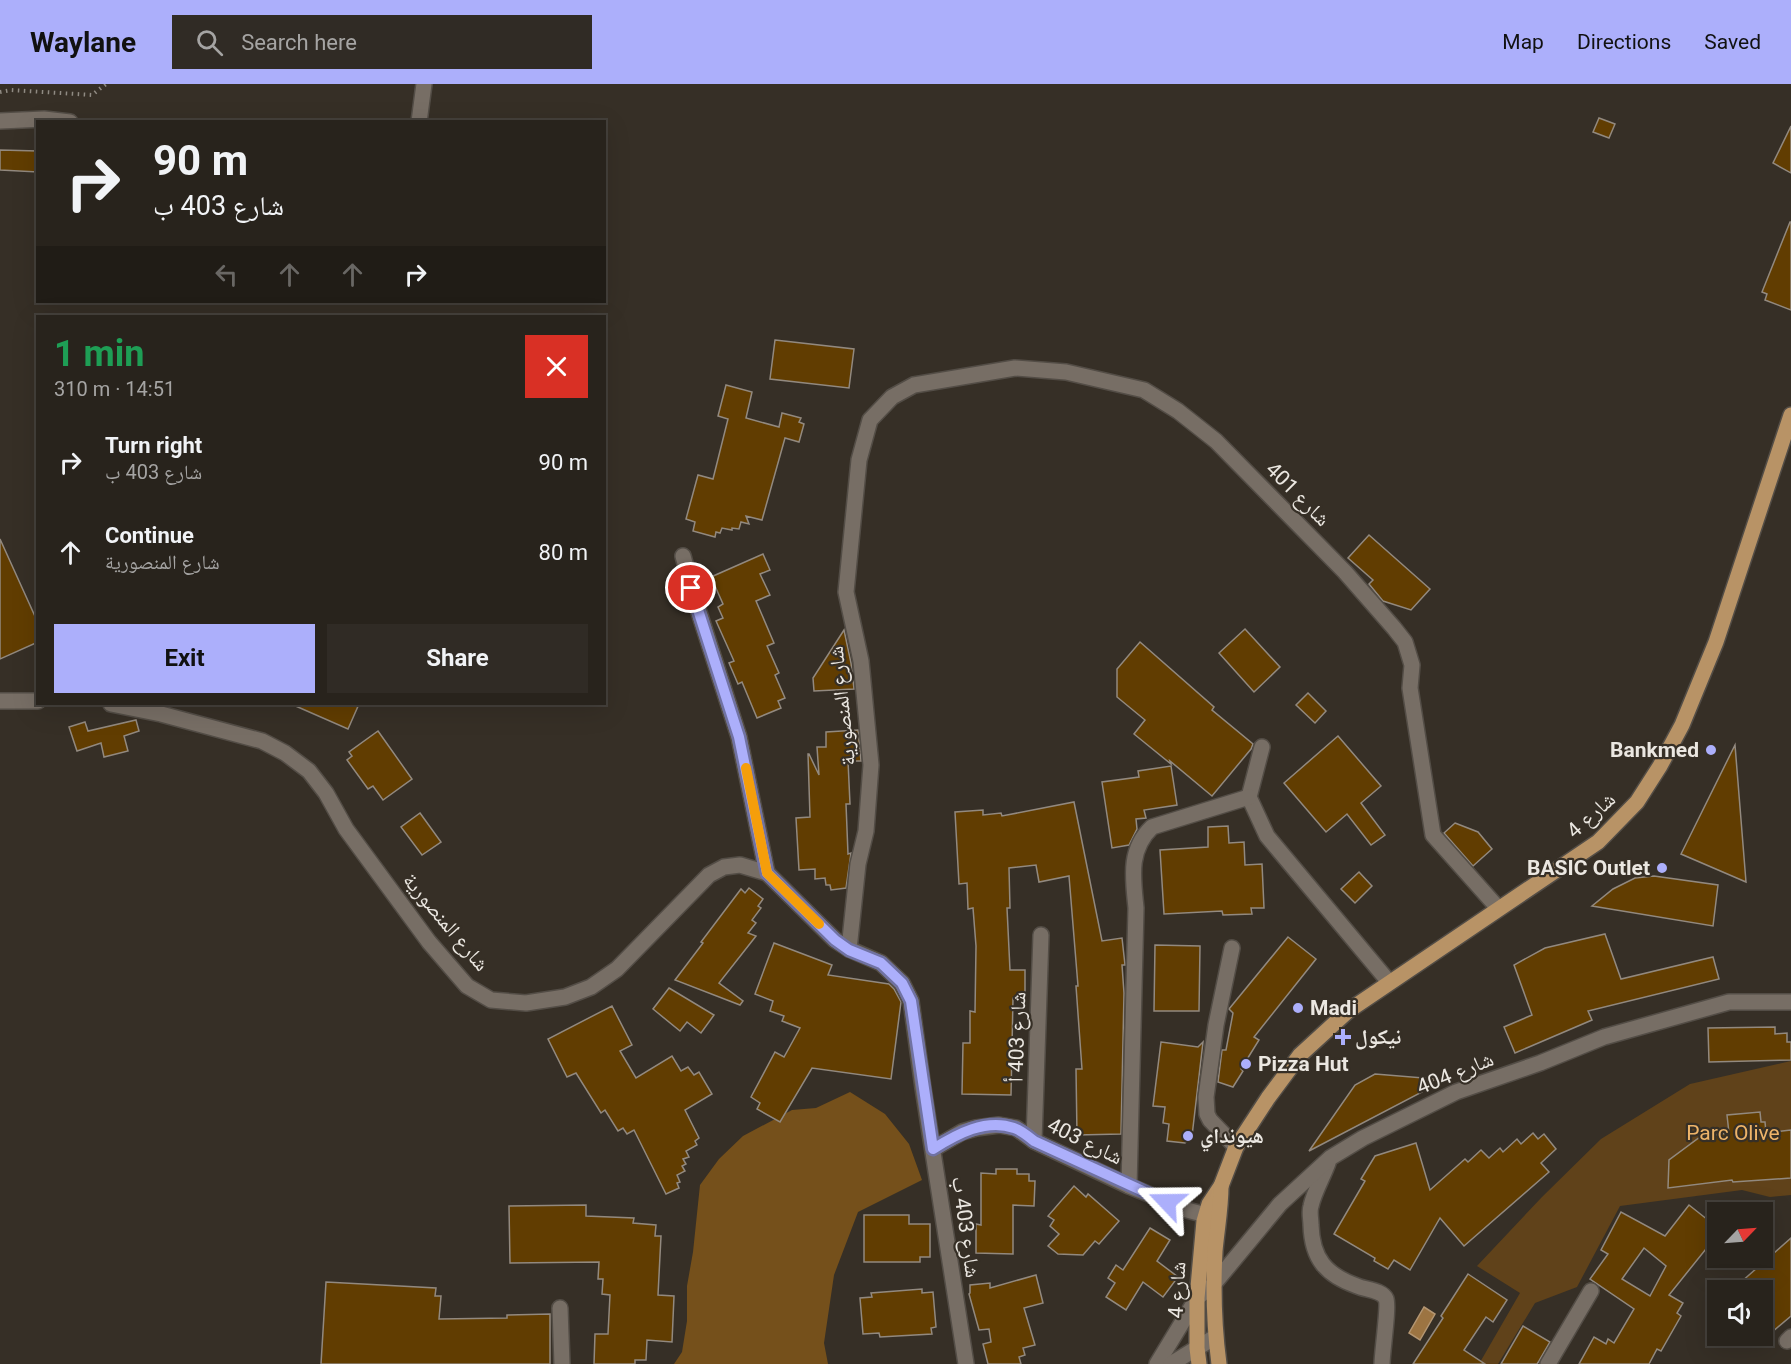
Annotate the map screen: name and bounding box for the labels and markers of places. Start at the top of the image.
pin [665,562,716,613]
place label: Bankmed [1610,738,1699,762]
marker: Bankmed [1704,743,1718,757]
place label: BASIC Outlet [1527,856,1650,880]
marker: BASIC Outlet [1655,861,1669,875]
place label: Madi [1310,996,1357,1020]
marker: Madi [1291,1001,1305,1015]
place label: نيكول [1355,1025,1401,1050]
marker: نيكول [1336,1030,1350,1044]
place label: Pizza Hut [1258,1052,1349,1076]
marker: Pizza Hut [1239,1057,1253,1071]
place label: هيونداي [1200,1124,1264,1152]
marker: هيونداي [1181,1129,1195,1143]

